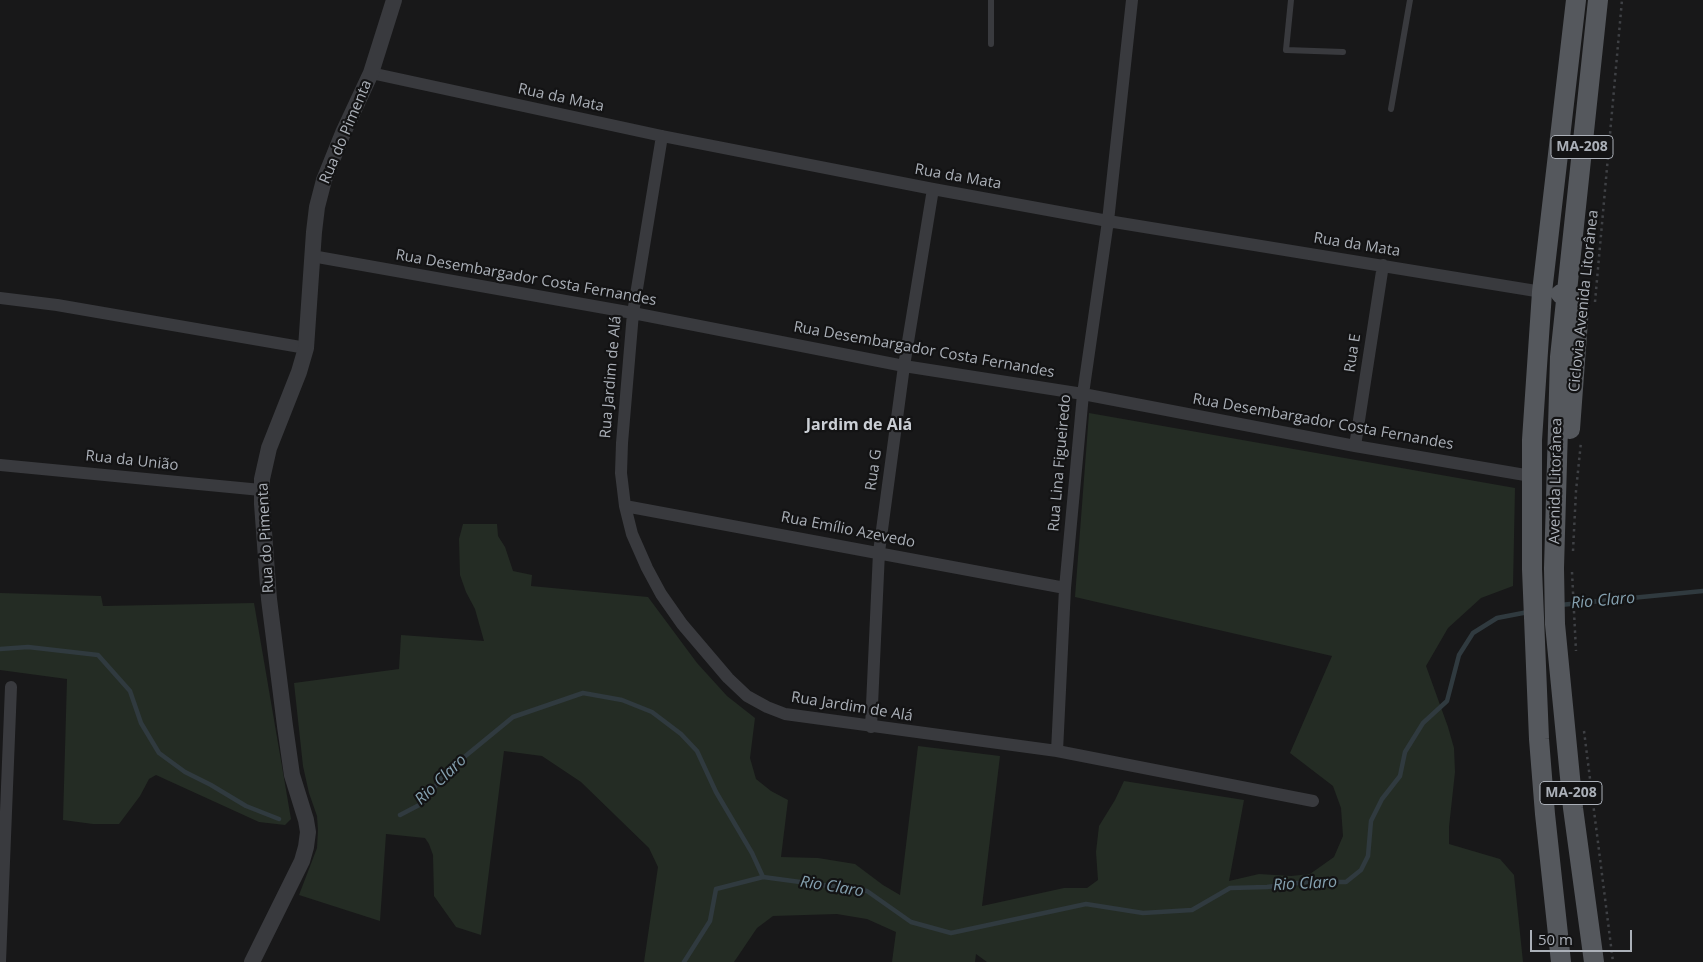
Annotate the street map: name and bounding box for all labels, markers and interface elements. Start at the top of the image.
street label: Rua do Pimenta [316,77,376,187]
street label: Rua da Mata [516,80,606,116]
road number: MA-208 [1551,136,1613,158]
street label: Rua da Mata [913,161,1003,193]
street label: Ciclovia Avenida Litorânea [1565,209,1603,393]
street label: Rua da Mata [1312,229,1402,261]
street label: Rua Desembargador Costa Fernandes [394,246,658,310]
street label: Rua Jardim de Alá [597,315,625,439]
street label: Rua Desembargador Costa Fernandes [792,318,1056,382]
street label: Rua E [1341,332,1365,374]
street label: Rua Desembargador Costa Fernandes [1191,390,1455,454]
street label: Rua Lina Figueiredo [1045,394,1075,532]
district label: Jardim de Alá [806,415,912,435]
street label: Avenida Litorânea [1546,418,1566,544]
street label: Rua da União [85,447,179,475]
street label: Rua G [862,448,886,492]
street label: Rua do Pimenta [254,482,278,594]
street label: Rua Emílio Azevedo [779,508,917,552]
water label: Rio Claro [1570,589,1636,613]
street label: Rua Jardim de Alá [790,688,914,726]
water label: Rio Claro [411,751,471,809]
road number: MA-208 [1540,781,1602,804]
water label: Rio Claro [799,872,865,902]
water label: Rio Claro [1272,873,1338,895]
scale bar [1533,920,1636,952]
text: 50 m [1538,929,1573,949]

